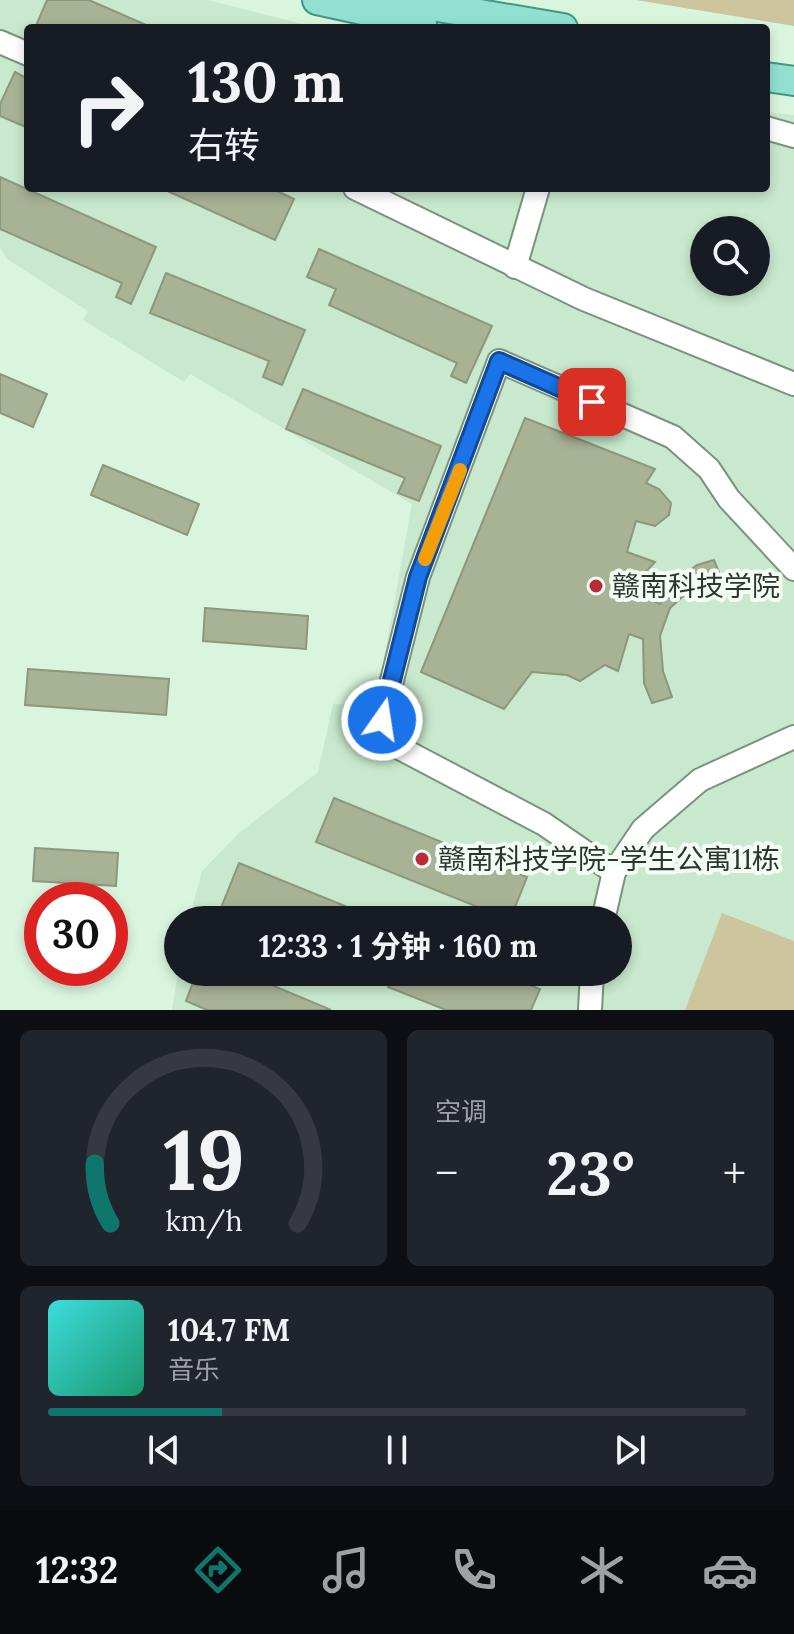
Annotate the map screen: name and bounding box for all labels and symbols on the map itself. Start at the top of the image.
pin [558,368,626,436]
place label: 赣南科技学院 [612,568,780,604]
marker: 赣南科技学院 [587,577,605,595]
position arrow [340,678,424,762]
place label: 赣南科技学院-学生公寓11栋 [438,841,780,877]
marker: 赣南科技学院-学生公寓11栋 [413,850,431,868]
speed limit sign: 30 [24,882,128,986]

